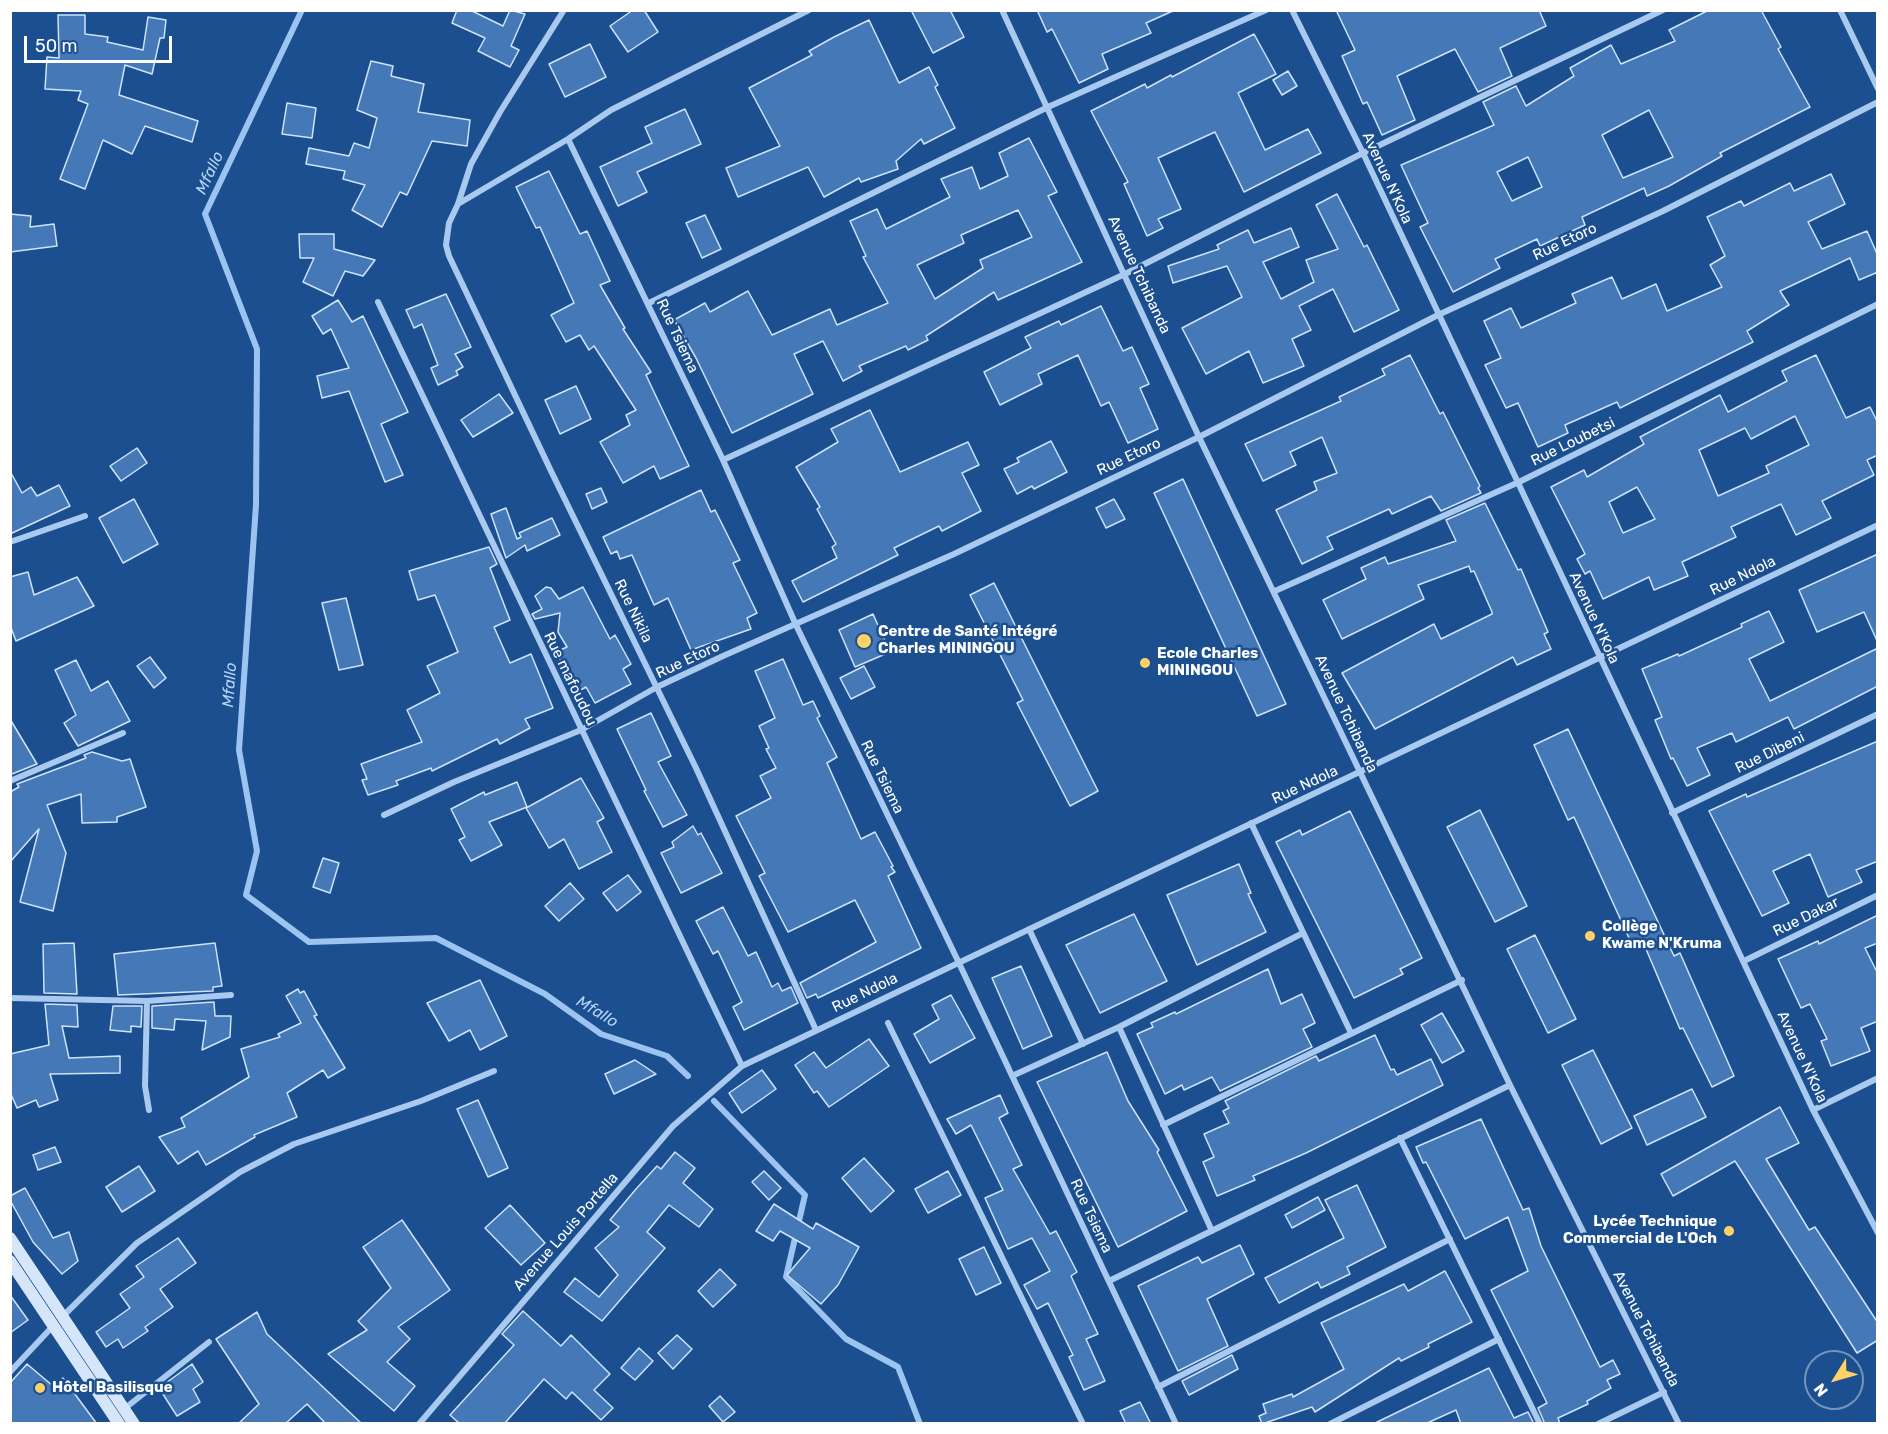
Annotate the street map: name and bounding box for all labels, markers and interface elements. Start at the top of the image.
scale bar [27,24,176,62]
text: 50 m [35,35,78,57]
street label: Avenue N'Kola [1358,129,1416,227]
water label: Mfallo [192,148,228,198]
street label: Avenue Tchibanda [1104,213,1174,337]
street label: Rue Etoro [1530,219,1600,265]
street label: Rue Tsiema [652,296,702,376]
street label: Rue Loubetsi [1528,414,1618,470]
street label: Rue Etoro [1094,434,1164,480]
street label: Rue Ndola [1707,552,1779,600]
street label: Avenue N'Kola [1565,569,1623,667]
street label: Rue Nikila [610,576,656,646]
place label: Centre de Santé Intégré Charles MININGOU [878,623,1057,658]
street label: Rue mafoudou [539,629,601,729]
marker: Centre de Santé Intégré Charles MININGOU [855,632,873,650]
street label: Rue Etoro [653,637,723,683]
place label: Ecole Charles MININGOU [1157,645,1258,680]
street label: Avenue Tchibanda [1311,652,1381,776]
marker: Ecole Charles MININGOU [1138,656,1152,670]
water label: Mfallo [219,662,241,708]
street label: Rue Dibeni [1732,728,1808,778]
street label: Rue Tsiema [856,737,908,817]
street label: Rue Ndola [1269,762,1341,808]
street label: Rue Dakar [1770,893,1842,941]
place label: Collège Kwame N'Kruma [1602,918,1722,953]
marker: Collège Kwame N'Kruma [1583,929,1597,943]
street label: Rue Ndola [829,969,901,1017]
water label: Mfallo [573,992,621,1032]
street label: Avenue N'Kola [1773,1008,1831,1106]
street label: Avenue Louis Portella [510,1169,622,1295]
street label: Rue Tsiema [1066,1176,1116,1256]
place label: Lycée Technique Commercial de L'Och [1563,1213,1717,1248]
marker: Lycée Technique Commercial de L'Och [1722,1224,1736,1238]
street label: Avenue Tchibanda [1609,1268,1683,1390]
north arrow [1804,1350,1864,1410]
place label: Hôtel Basilisque [52,1379,173,1397]
text: N [1810,1380,1832,1400]
marker: Hôtel Basilisque [33,1381,47,1395]

